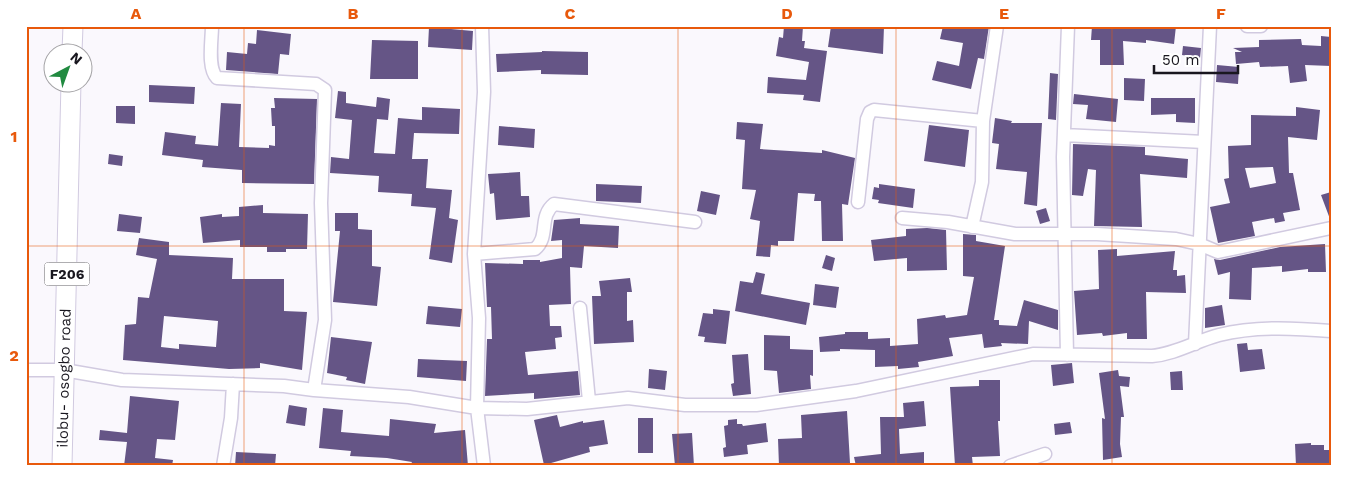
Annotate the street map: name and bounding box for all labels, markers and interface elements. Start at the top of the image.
text: A [131,4,142,23]
text: B [348,4,359,23]
text: C [565,4,576,23]
text: D [781,4,793,23]
text: E [999,4,1009,23]
text: F [1216,4,1226,23]
north arrow [42,42,92,92]
scale bar [1154,42,1238,74]
text: N [67,49,86,68]
text: 50 m [1162,51,1199,69]
text: 1 [11,127,17,146]
road number: F206 [44,262,90,286]
street label: ilobu- osogbo road [53,308,75,448]
text: 2 [9,346,19,365]

